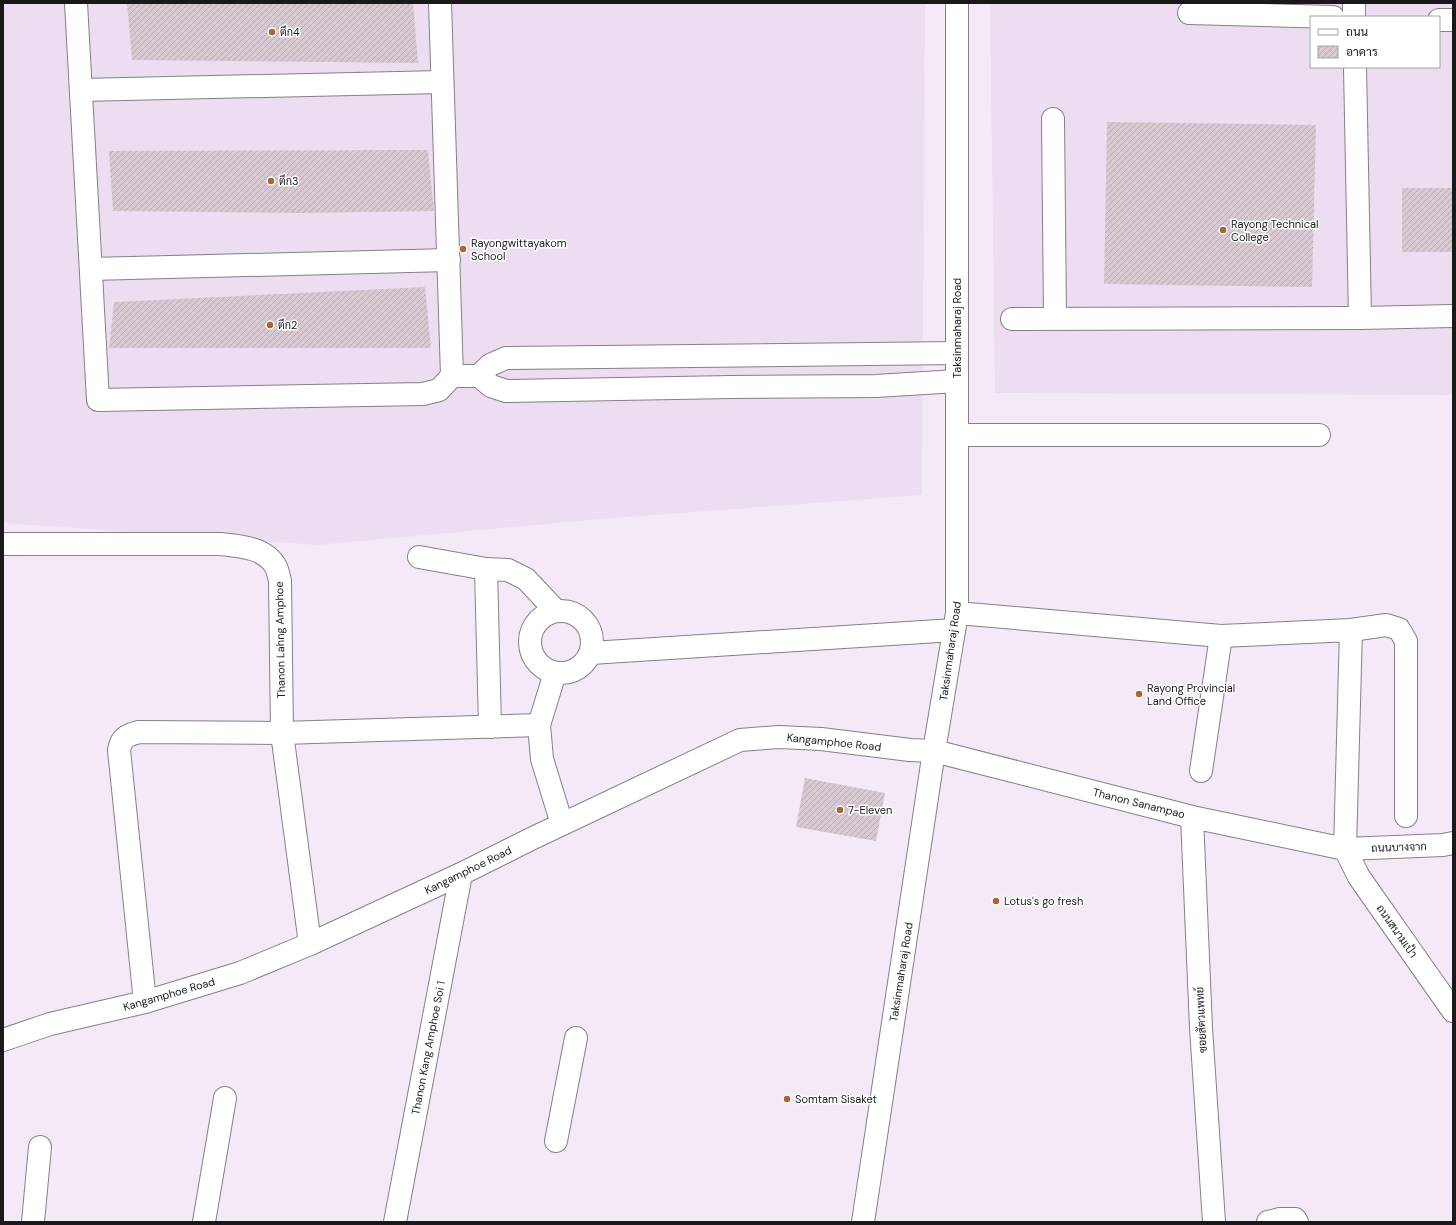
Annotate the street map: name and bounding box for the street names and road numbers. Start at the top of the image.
street label: Taksinmaharaj Road [950,278,964,378]
street label: Thanon Lahng Amphoe [272,581,288,699]
street label: Taksinmaharaj Road [936,600,964,702]
street label: Kangamphoe Road [786,730,882,754]
street label: Thanon Sanampao [1091,785,1187,821]
street label: ถนนบางจาก [1371,839,1427,855]
street label: Kangamphoe Road [422,843,514,897]
street label: ถนนสนามเป้า [1374,902,1420,960]
street label: Taksinmaharaj Road [886,921,916,1023]
street label: Kangamphoe Road [121,974,217,1014]
street label: Thanon Kang Amphoe Soi 1 [408,980,448,1116]
street label: ซอยสัตวแพทย์ [1191,987,1210,1053]

